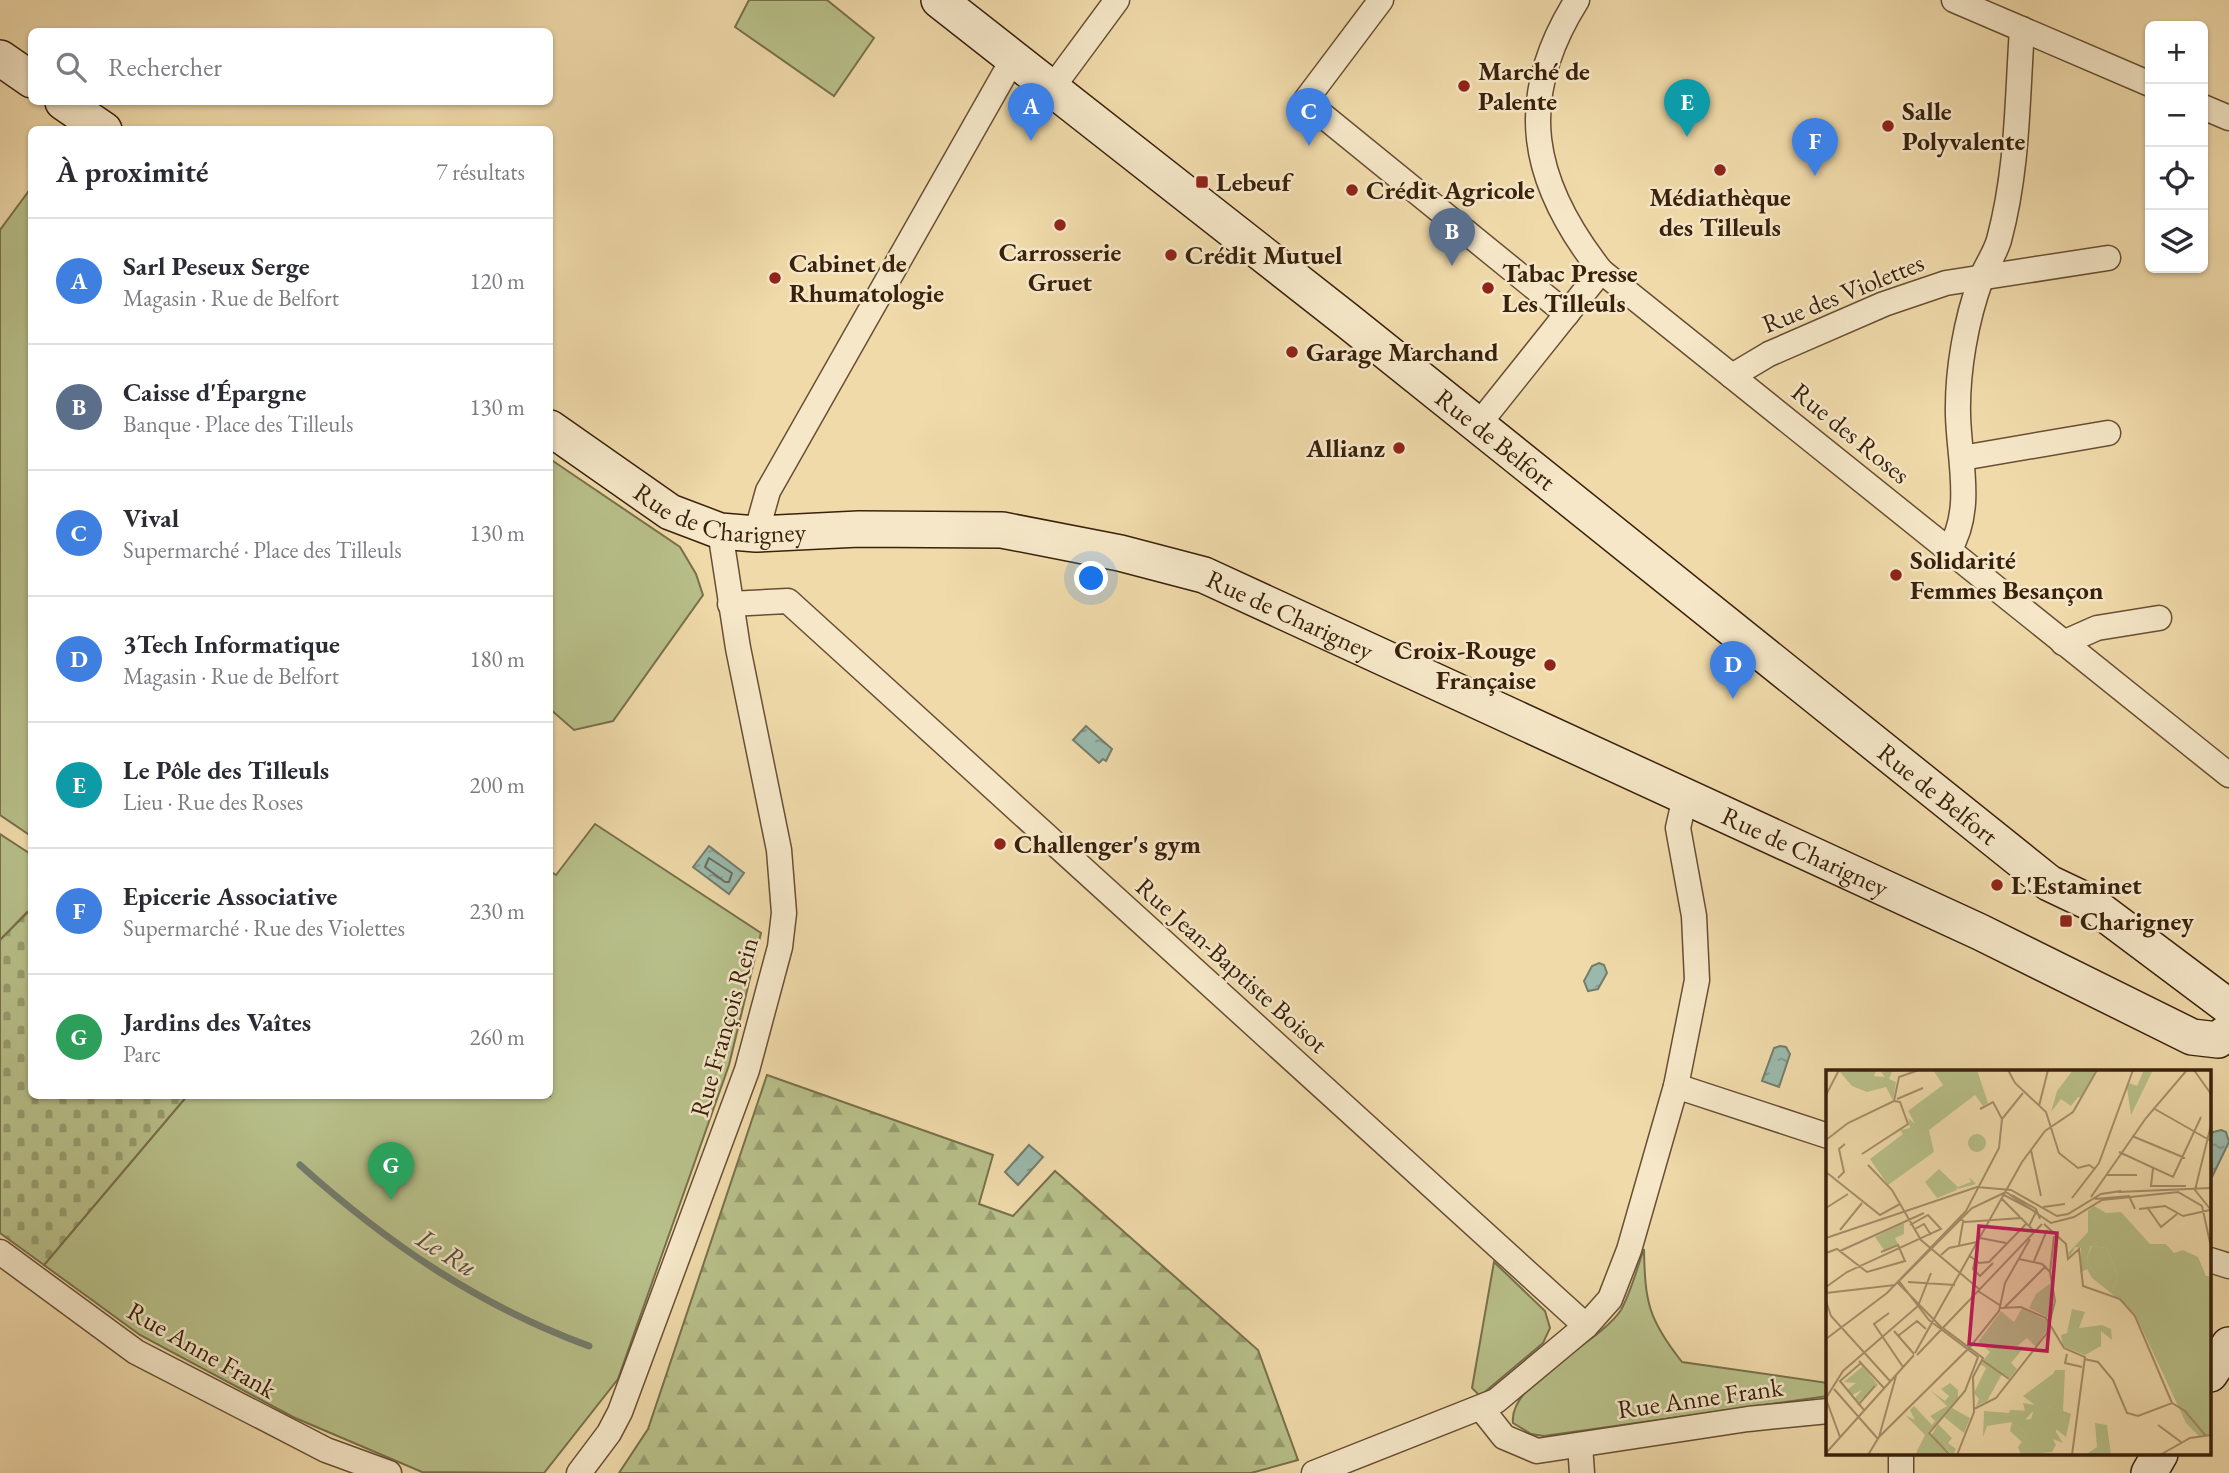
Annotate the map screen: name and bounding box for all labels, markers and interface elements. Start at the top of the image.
map controls [2145,21,2208,273]
button: + [2145,21,2208,84]
search box [28,28,553,105]
icon: search [52,48,90,86]
text: Rechercher [108,50,222,84]
place label: Marché de Palente [1478,54,1590,118]
marker: Marché de Palente [1456,78,1472,94]
pin: E [1664,79,1710,137]
pin: A [1008,83,1054,141]
button: − [2145,84,2208,147]
pin: C [1286,88,1332,146]
place label: Salle Polyvalente [1902,94,2026,158]
pin: F [1792,118,1838,176]
marker: Salle Polyvalente [1880,118,1896,134]
button: locate [2145,147,2208,210]
text: À proximité [56,152,208,191]
text: 7 résultats [437,157,525,187]
marker: Médiathèque des Tilleuls [1712,162,1728,178]
place label: Lebeuf [1216,165,1294,199]
place label: Crédit Agricole [1366,173,1535,207]
marker: Lebeuf [1194,174,1210,190]
place label: Médiathèque des Tilleuls [1649,180,1791,244]
marker: Crédit Agricole [1344,182,1360,198]
pin: B [1429,208,1475,266]
button: layers [2145,210,2208,273]
marker: Carrosserie Gruet [1052,217,1068,233]
place label: Carrosserie Gruet [999,235,1121,299]
place label: Crédit Mutuel [1185,238,1343,272]
street label: Rue des Violettes [1757,245,1929,341]
place label: Cabinet de Rhumatologie [789,246,944,310]
marker: Crédit Mutuel [1163,247,1179,263]
text: Sarl Peseux Serge [123,249,310,283]
place label: Tabac Presse Les Tilleuls [1502,256,1638,320]
text: A [71,266,87,296]
text: 120 m [469,266,525,296]
marker: Cabinet de Rhumatologie [767,270,783,286]
marker: Tabac Presse Les Tilleuls [1480,280,1496,296]
text: Magasin · Rue de Belfort [123,283,339,313]
place label: Garage Marchand [1306,335,1499,369]
marker: Garage Marchand [1284,344,1300,360]
text: Caisse d'Épargne [123,375,306,409]
street label: Rue des Roses [1785,375,1917,491]
street label: Rue de Belfort [1428,381,1563,498]
text: B [72,392,86,422]
text: 130 m [469,392,525,422]
text: Banque · Place des Tilleuls [123,409,353,439]
place label: Allianz [1305,431,1385,465]
marker: Allianz [1391,440,1407,456]
street label: Rue de Charigney [627,475,807,551]
text: Vival [123,501,179,535]
text: C [71,518,87,548]
text: 130 m [469,518,525,548]
text: Supermarché · Place des Tilleuls [123,535,402,565]
place label: Solidarité Femmes Besançon [1910,543,2104,607]
your location [1074,561,1108,595]
street label: Rue de Charigney [1201,562,1379,668]
marker: Solidarité Femmes Besançon [1888,567,1904,583]
text: 3Tech Informatique [123,627,340,661]
place label: Croix-Rouge Française [1394,633,1536,697]
pin: D [1710,641,1756,699]
text: D [70,644,88,674]
text: 180 m [469,644,525,674]
marker: Croix-Rouge Française [1542,657,1558,673]
text: Magasin · Rue de Belfort [123,661,339,691]
street label: Rue de Belfort [1871,735,2005,853]
text: Le Pôle des Tilleuls [123,753,329,787]
text: E [72,770,86,800]
text: 200 m [469,770,525,800]
text: Lieu · Rue des Roses [123,787,303,817]
street label: Rue de Charigney [1716,799,1895,905]
place label: Challenger's gym [1014,827,1201,861]
marker: Challenger's gym [992,836,1008,852]
place label: L'Estaminet [2011,868,2142,902]
street label: Rue Jean-Baptiste Boisot [1129,870,1335,1060]
marker: L'Estaminet [1989,877,2005,893]
text: Epicerie Associative [123,879,337,913]
text: F [73,896,85,926]
text: 230 m [469,896,525,926]
place label: Charigney [2080,904,2194,938]
text: Supermarché · Rue des Violettes [123,913,405,943]
marker: Charigney [2058,913,2074,929]
street label: Rue François Rein [682,933,766,1121]
text: Jardins des Vaîtes [123,1005,311,1039]
text: G [71,1022,87,1052]
text: 260 m [469,1022,525,1052]
text: Parc [123,1039,161,1069]
inset map [1826,1070,2212,1456]
pin: G [368,1142,414,1200]
water label: Le Ru [409,1219,484,1284]
street label: Rue Anne Frank [121,1294,283,1407]
street label: Rue Anne Frank [1615,1369,1786,1426]

